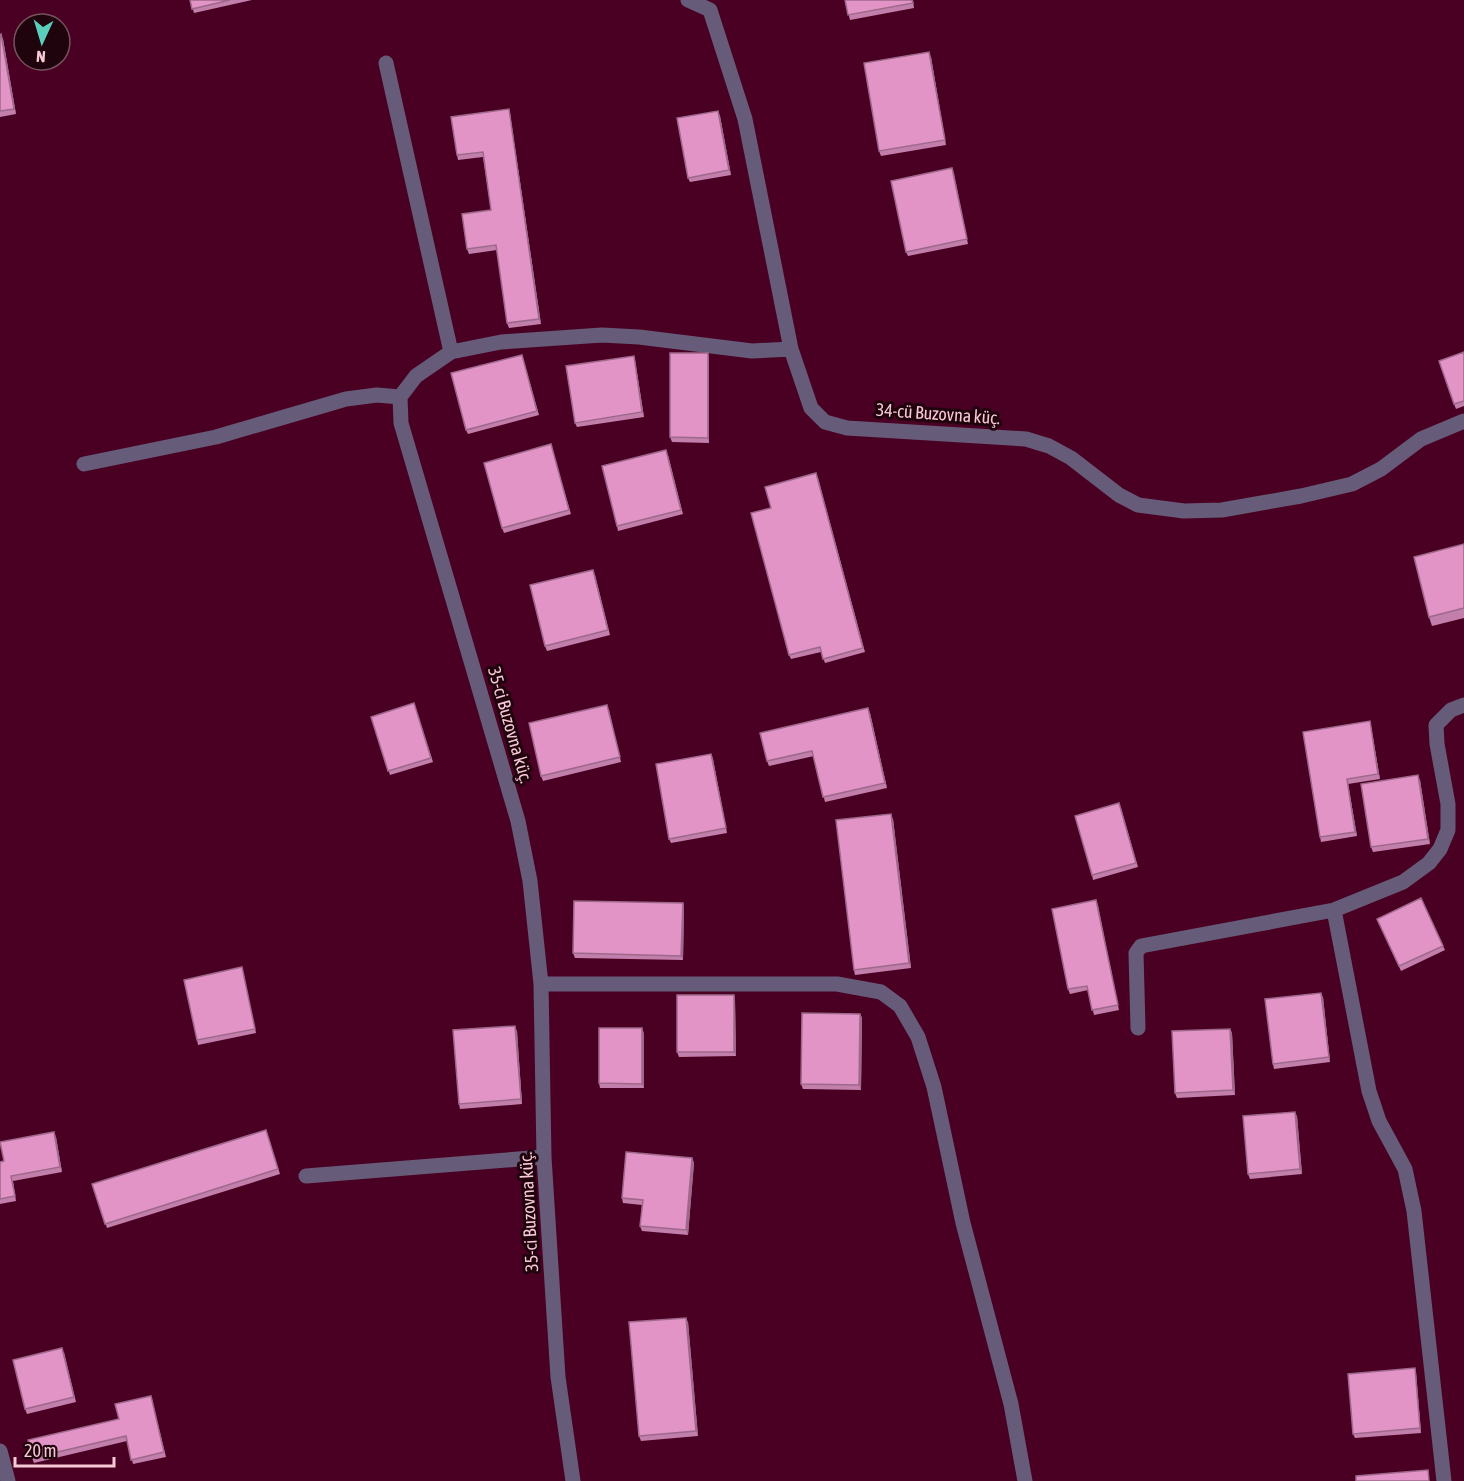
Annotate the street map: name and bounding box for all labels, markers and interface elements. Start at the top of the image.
north arrow [12,12,72,72]
text: N [36,48,46,66]
street label: 34-cü Buzovna küç. [875,399,1001,428]
street label: 35-ci Buzovna küç. [484,664,537,785]
street label: 35-ci Buzovna küç. [515,1152,542,1272]
scale bar [15,1430,114,1468]
text: 20 m [24,1440,56,1461]

